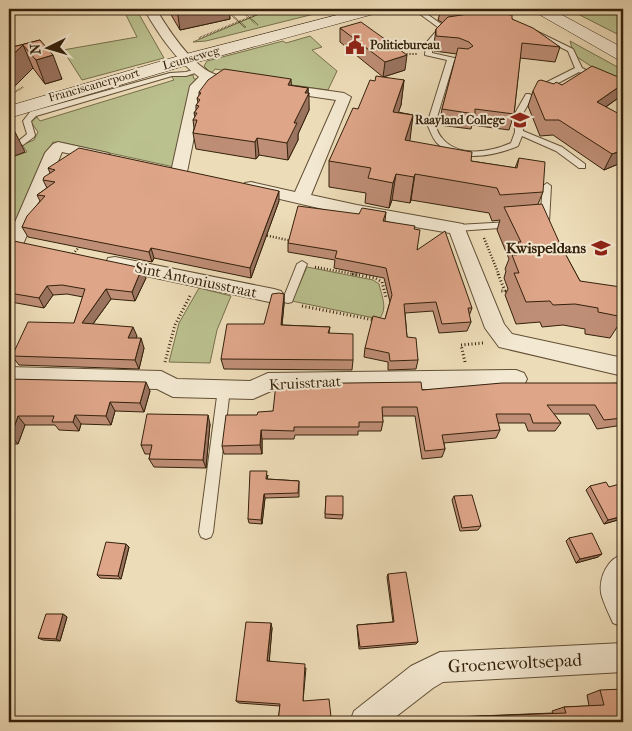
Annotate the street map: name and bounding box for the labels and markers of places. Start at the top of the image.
public building icon: Politiebureau [344,34,366,56]
place label: Politiebureau [370,38,440,52]
school or university icon: Raayland College [509,109,531,131]
place label: Raayland College [415,113,505,128]
school or university icon: Kwispeldans [590,237,612,259]
place label: Kwispeldans [506,239,586,257]

